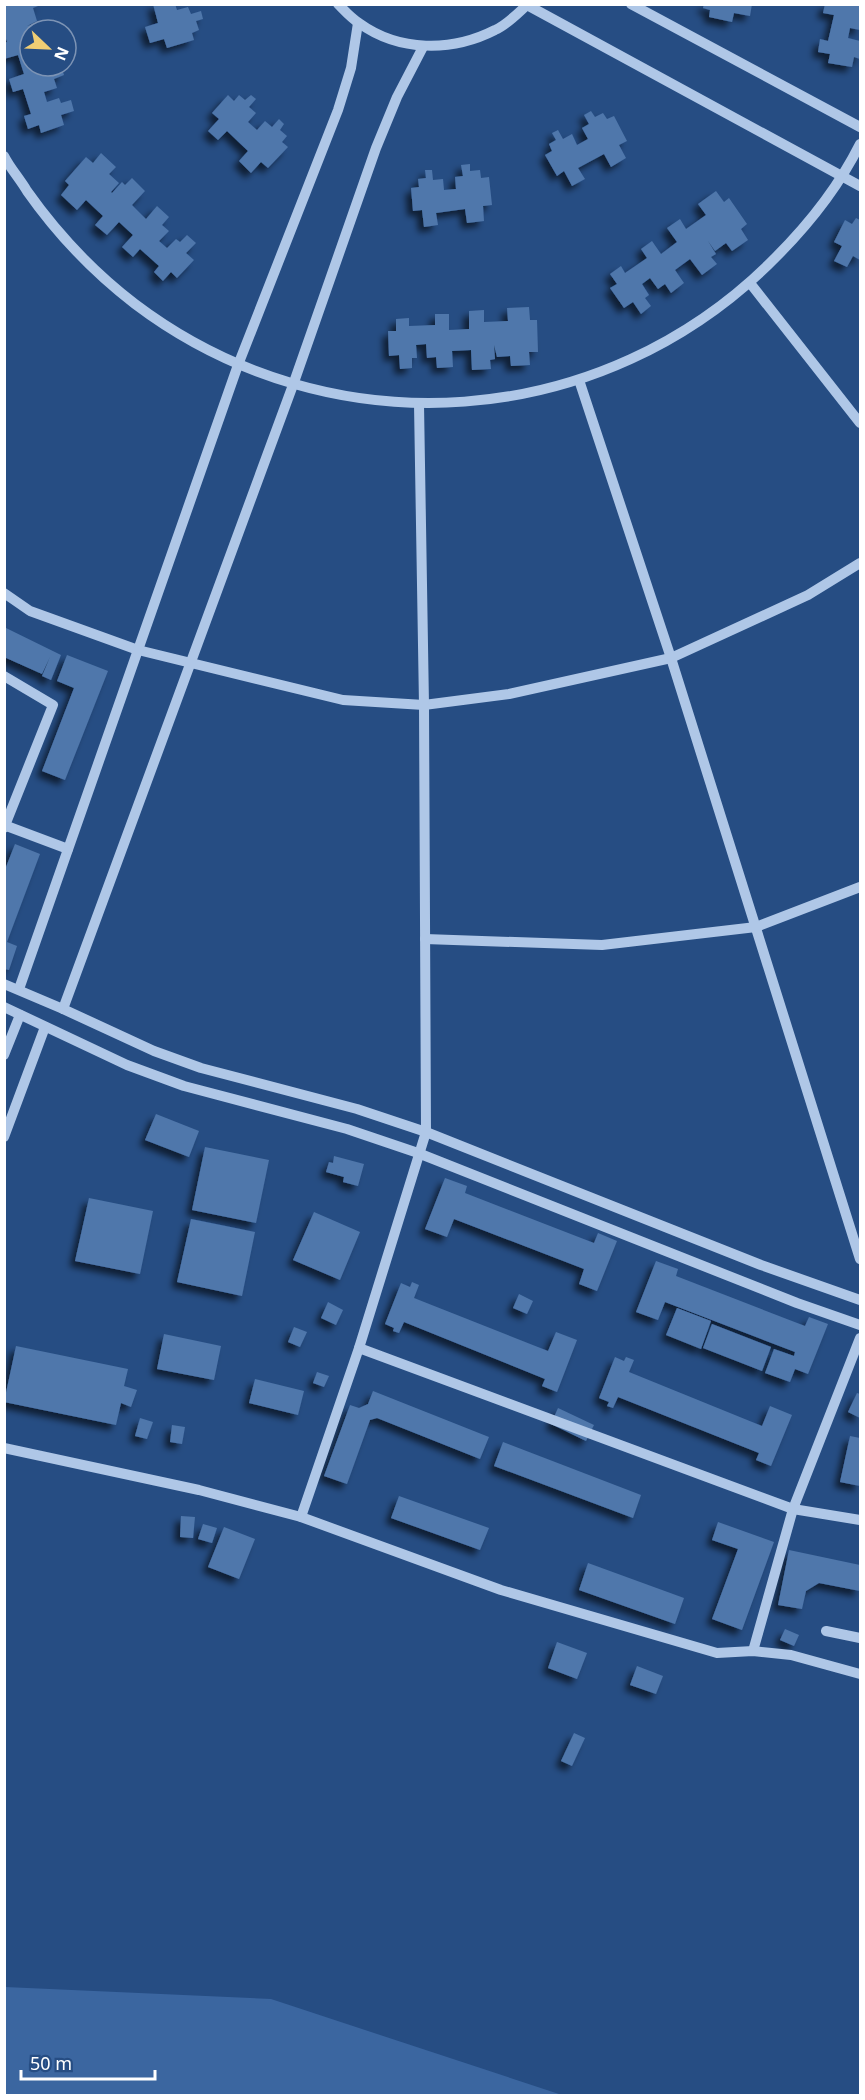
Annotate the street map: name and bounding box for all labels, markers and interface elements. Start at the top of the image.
north arrow [18,18,78,78]
text: N [49,44,74,64]
scale bar [21,2043,154,2081]
text: 50 m [30,2051,72,2075]

